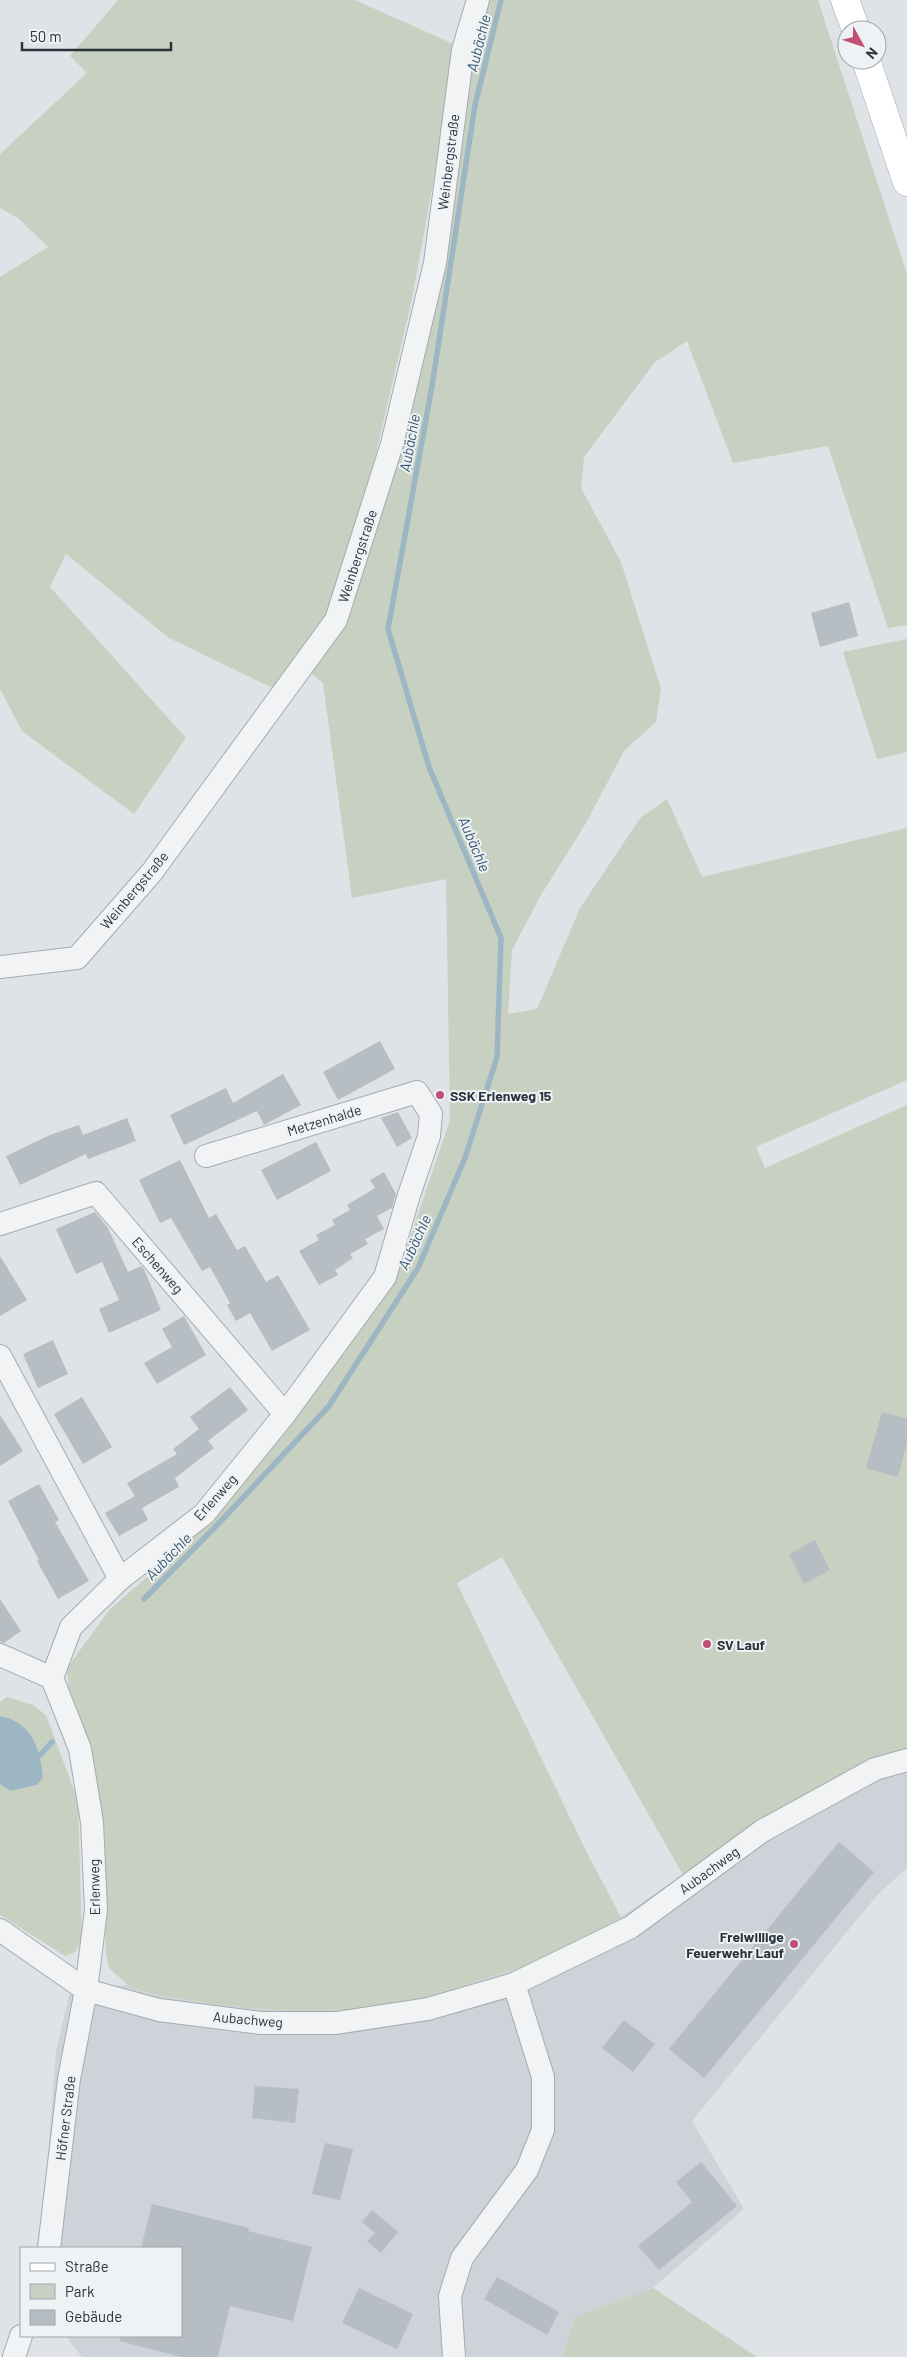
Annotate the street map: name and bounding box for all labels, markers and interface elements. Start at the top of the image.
water label: Aubächle [462,12,494,74]
scale bar [22,20,171,52]
north arrow [837,20,887,70]
text: 50 m [30,27,62,45]
text: N [863,45,882,63]
street label: Weinbergstraße [434,113,462,211]
water label: Aubächle [395,412,423,473]
street label: Weinbergstraße [334,507,380,605]
water label: Aubächle [455,814,495,875]
street label: Weinbergstraße [96,847,172,933]
place label: SSK Erlenweg 15 [450,1087,552,1104]
marker: SSK Erlenweg 15 [434,1089,446,1101]
street label: Metzenhalde [285,1101,363,1139]
water label: Aubächle [394,1212,435,1272]
street label: Eschenweg [129,1233,187,1297]
street label: Erlenweg [190,1470,240,1524]
water label: Aubächle [141,1529,195,1583]
place label: SV Lauf [717,1636,765,1653]
marker: SV Lauf [701,1638,713,1650]
street label: Aubachweg [676,1842,742,1898]
street label: Erlenweg [85,1859,103,1915]
place label: Freiwillige Feuerwehr Lauf [686,1928,784,1961]
marker: Freiwillige Feuerwehr Lauf [788,1938,800,1950]
street label: Aubachweg [212,2007,284,2031]
street label: Höfner Straße [51,2075,79,2161]
legend [20,2247,182,2337]
text: Straße [65,2257,109,2275]
text: Park [65,2282,95,2300]
text: Gebäude [65,2307,122,2325]

